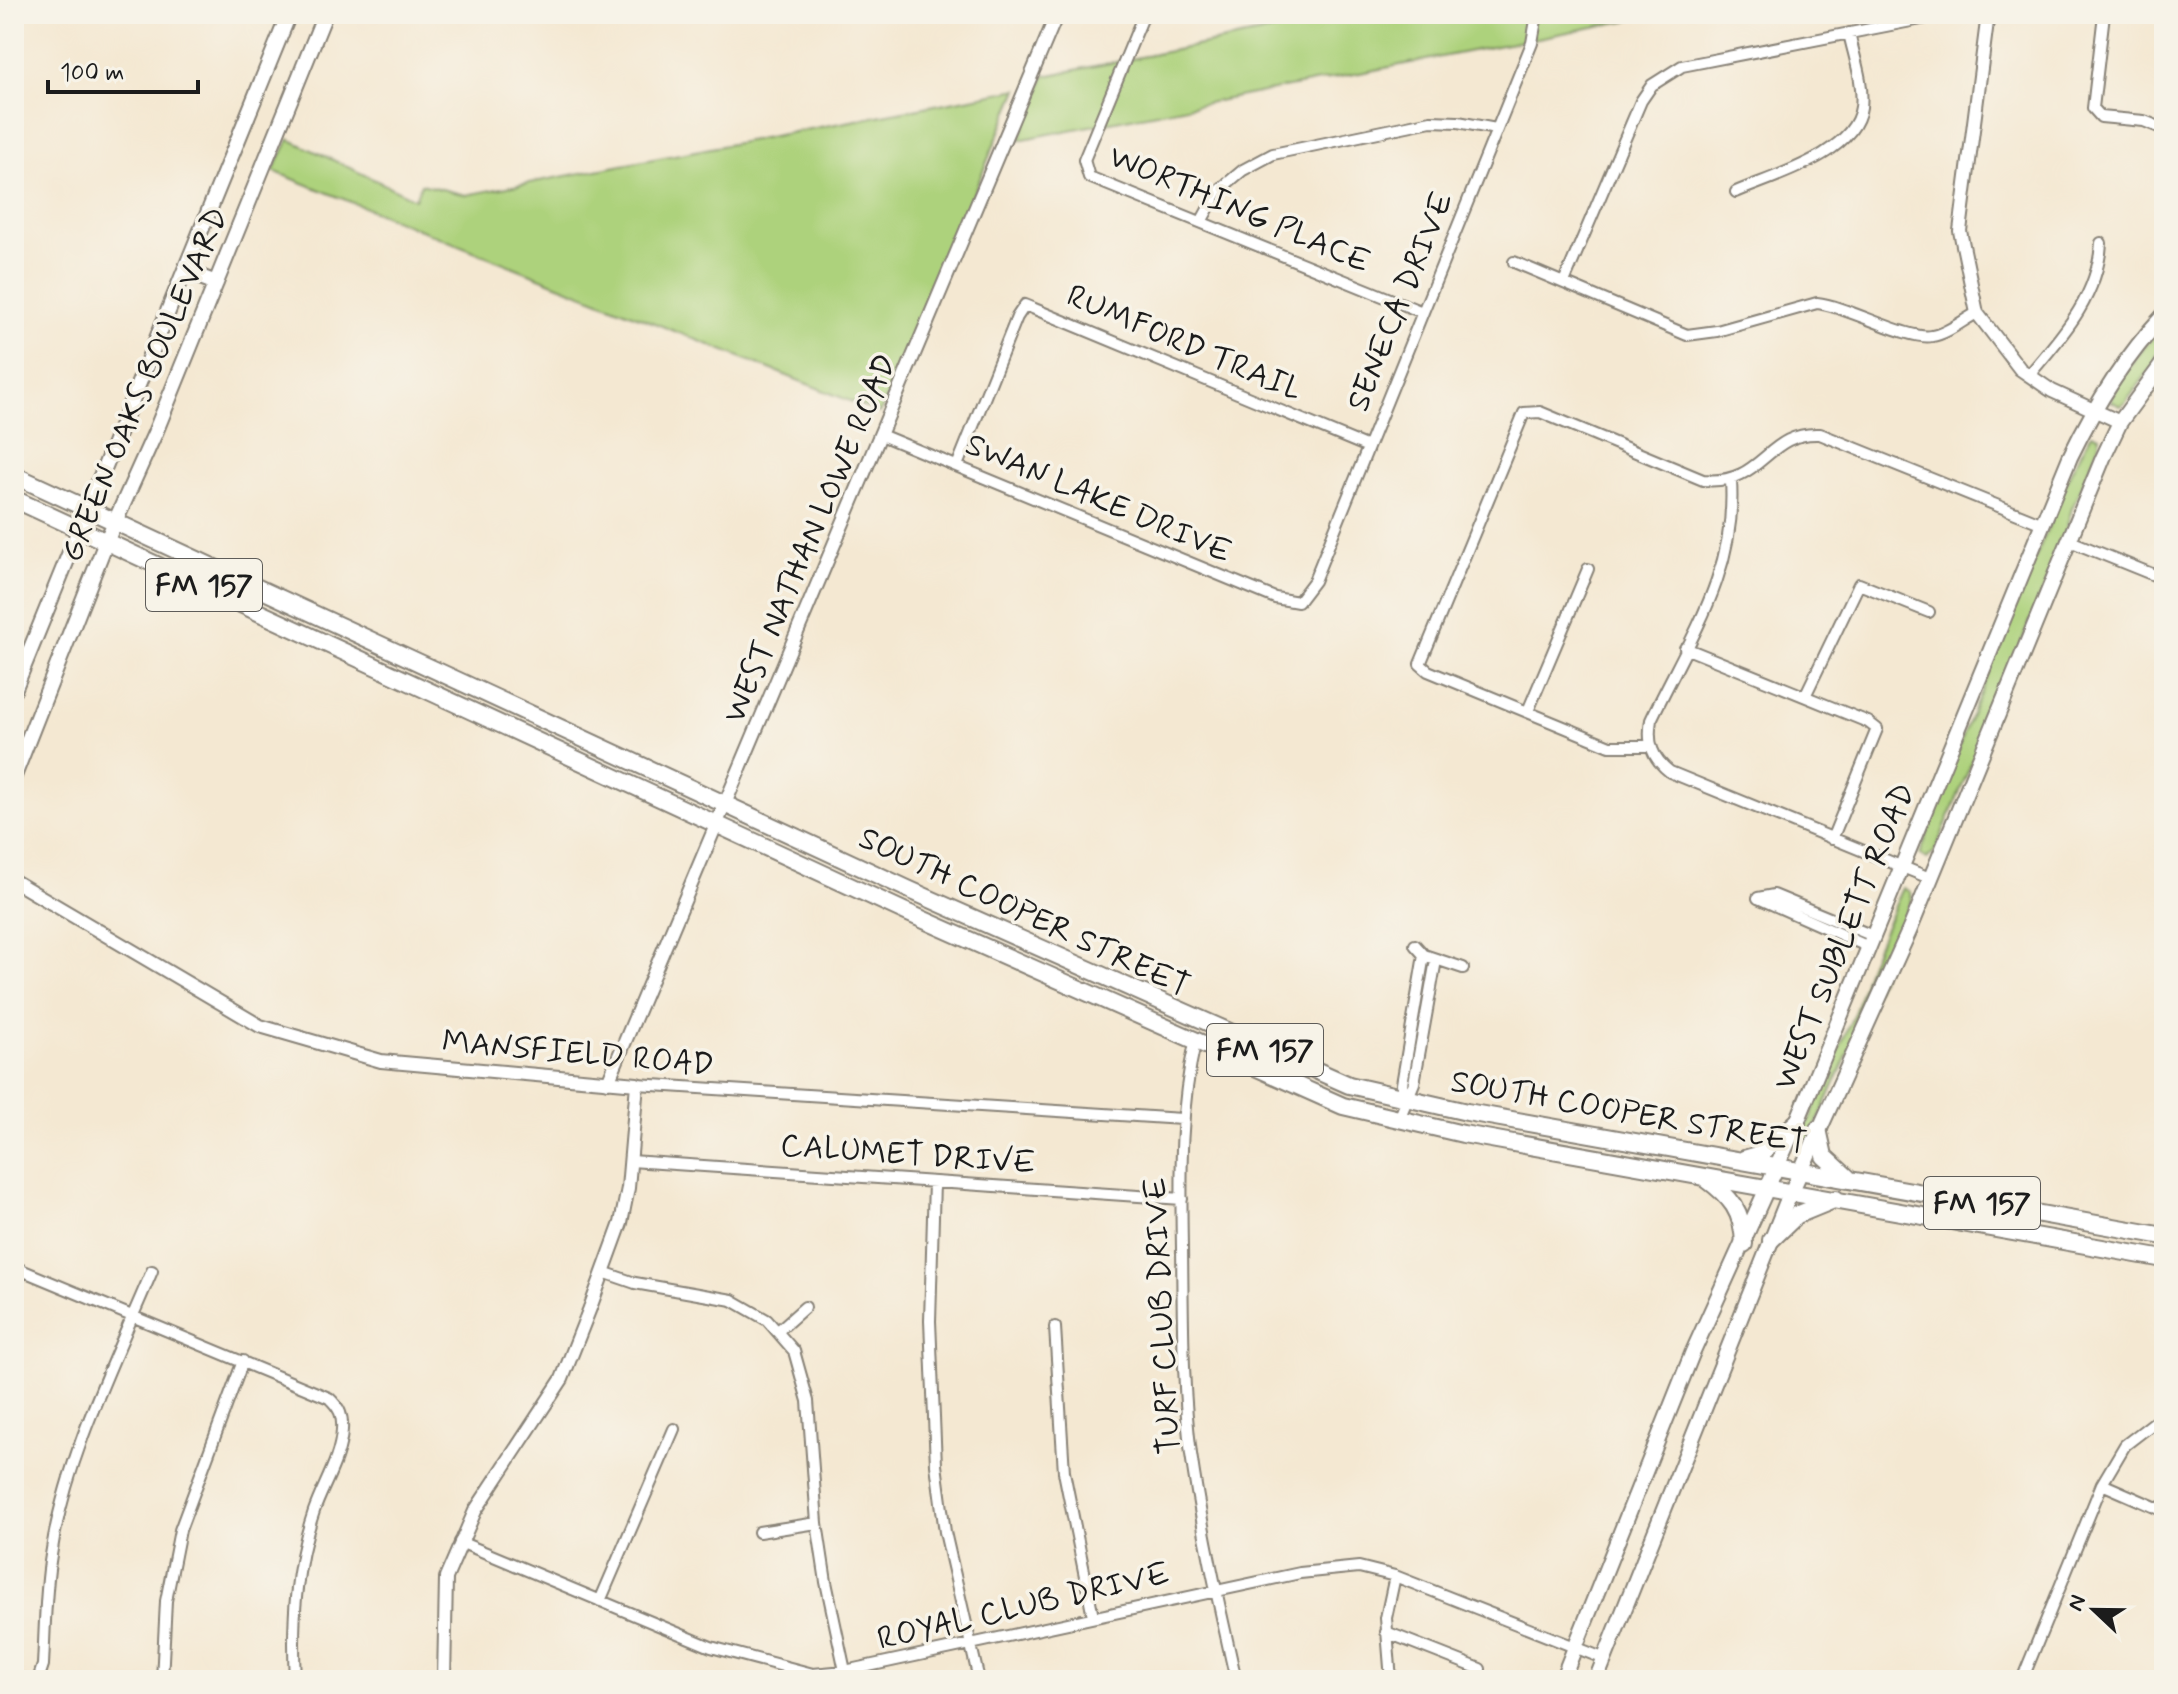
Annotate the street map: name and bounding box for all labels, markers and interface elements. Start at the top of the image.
scale bar [48,44,198,94]
text: 100 m [60,58,124,89]
street label: WORTHING PLACE [1102,136,1376,284]
street label: SENECA DRIVE [1338,186,1464,418]
street label: GREEN OAKS BOULEVARD [51,201,239,568]
street label: RUMFORD TRAIL [1060,275,1308,412]
street label: WEST NATHAN LOWE ROAD [714,348,908,730]
street label: SWAN LAKE DRIVE [959,424,1238,574]
road number: FM 157 [146,559,262,611]
street label: WEST SUBLETT ROAD [1764,777,1926,1096]
street label: SOUTH COOPER STREET [852,818,1197,1008]
street label: MANSFIELD ROAD [440,1021,716,1087]
road number: FM 157 [1207,1024,1323,1076]
street label: SOUTH COOPER STREET [1447,1061,1810,1165]
street label: CALUMET DRIVE [779,1125,1037,1185]
street label: TURF CLUB DRIVE [1135,1176,1191,1456]
road number: FM 157 [1924,1177,2040,1229]
street label: ROYAL CLUB DRIVE [873,1553,1174,1661]
north arrow [2054,1570,2134,1650]
text: N [2062,1591,2093,1615]

